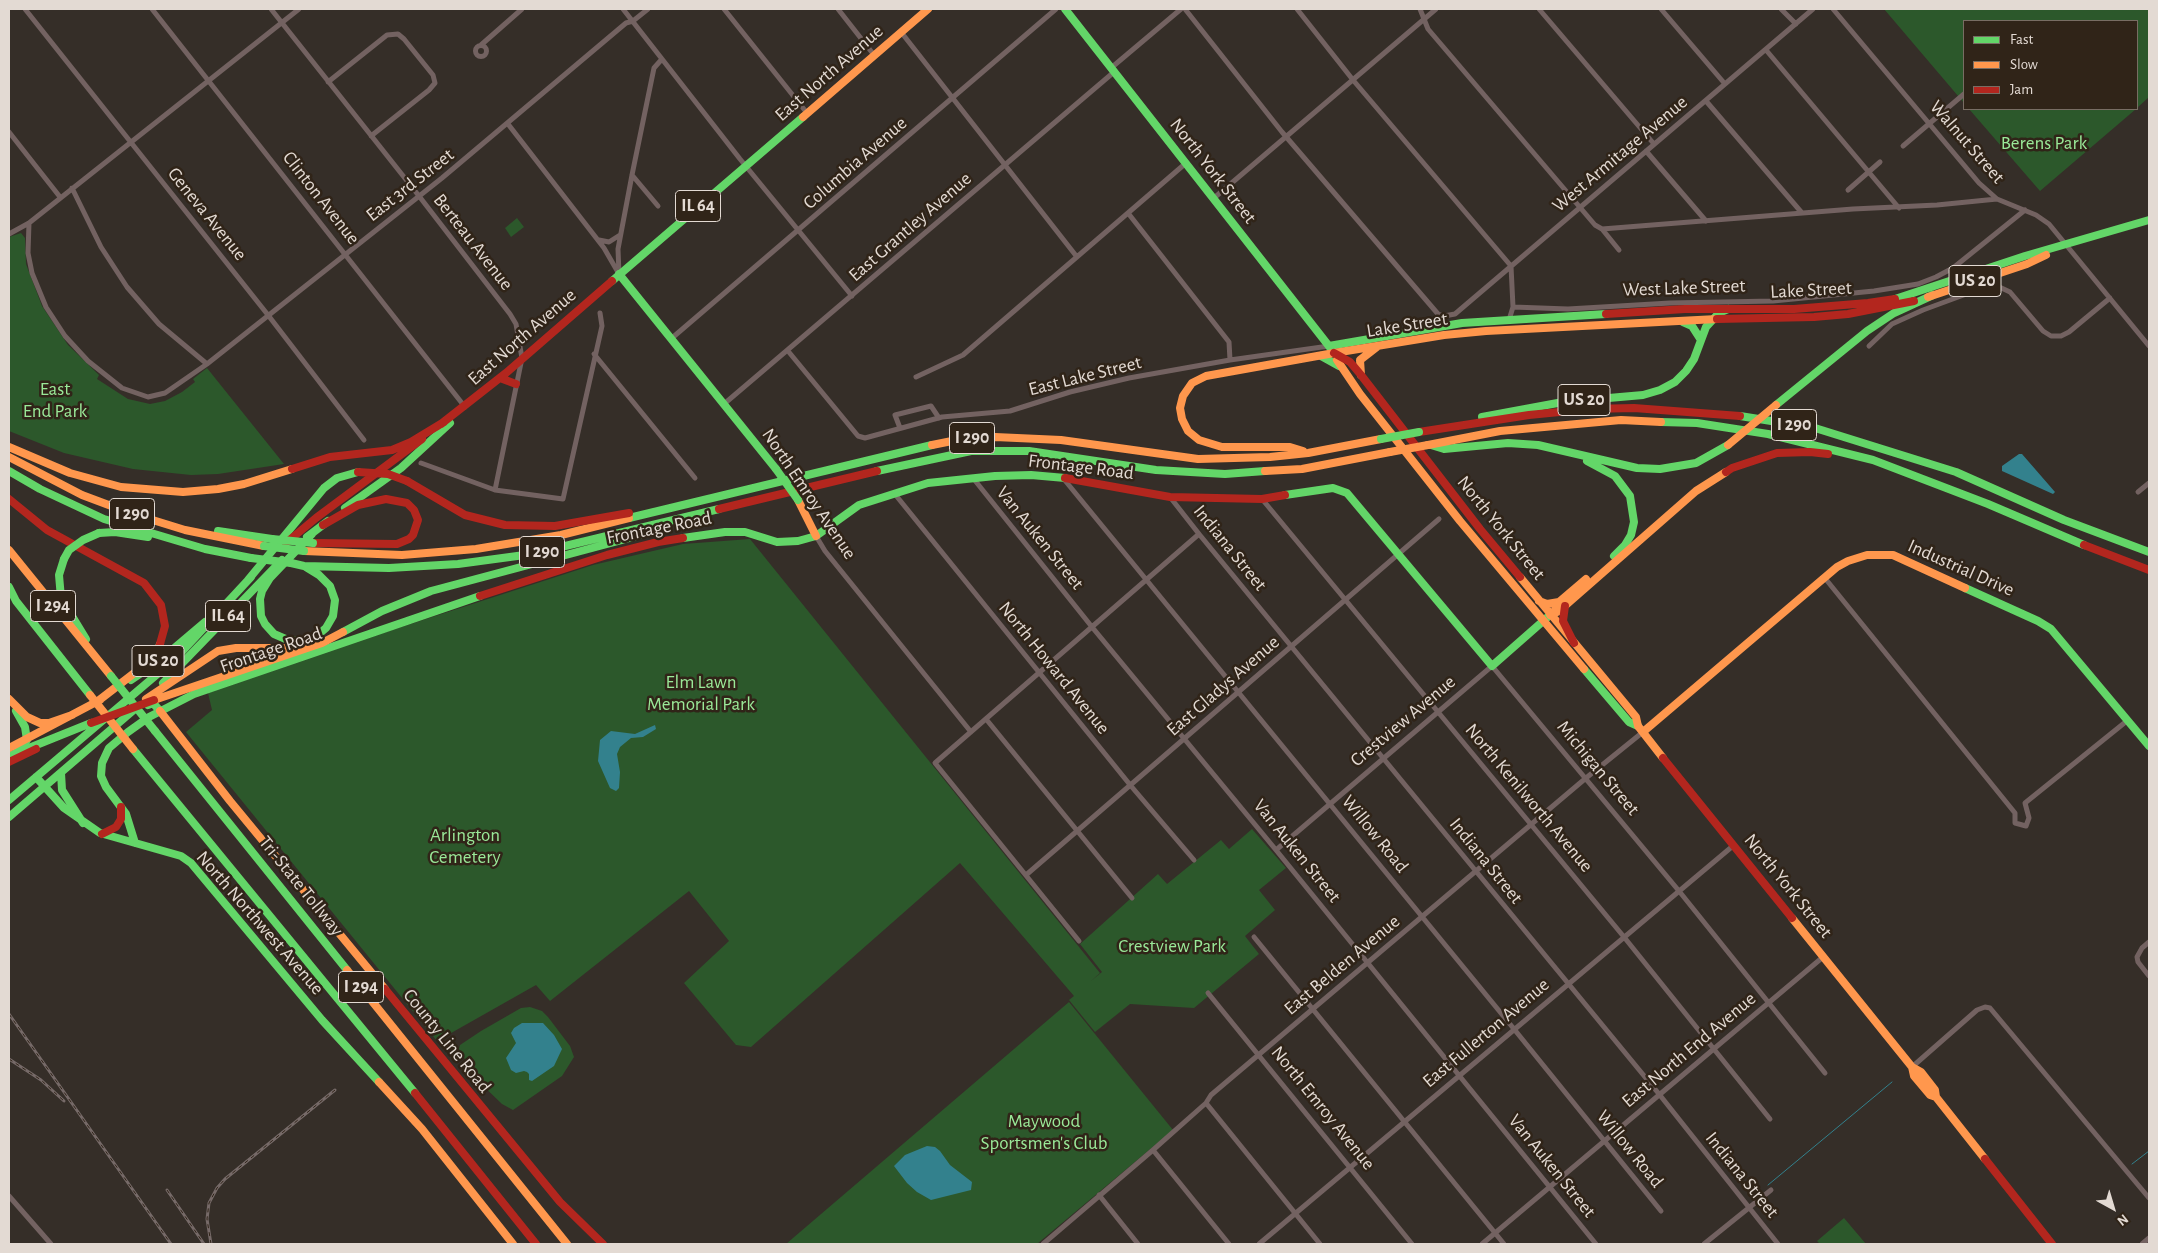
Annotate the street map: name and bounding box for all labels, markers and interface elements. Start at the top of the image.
street label: East North Avenue [770,20,888,126]
legend [1963,20,2138,110]
text: Fast [2010,32,2033,47]
text: Slow [2010,57,2038,72]
text: Jam [2010,82,2033,97]
street label: West Armitage Avenue [1548,91,1692,217]
street label: Walnut Street [1925,96,2009,188]
street label: Columbia Avenue [799,112,911,214]
street label: North York Street [1165,114,1261,228]
park label: Berens Park [2001,132,2087,154]
street label: East 3rd Street [361,144,459,226]
street label: Clinton Avenue [277,147,365,249]
street label: Geneva Avenue [162,163,252,265]
street label: East Grantley Avenue [844,167,976,287]
street label: Berteau Avenue [428,189,518,295]
road number: IL 64 [676,190,720,222]
road number: US 20 [1949,266,2001,296]
street label: West Lake Street [1622,274,1746,302]
street label: Lake Street [1770,276,1852,304]
street label: East North Avenue [463,284,581,390]
street label: Lake Street [1365,307,1449,343]
street label: East Lake Street [1026,351,1144,401]
park label: East End Park [23,378,87,422]
road number: US 20 [1558,384,1610,416]
road number: I 290 [1772,410,1816,440]
road number: I 290 [950,422,994,453]
street label: North Emroy Avenue [757,424,861,564]
street label: Frontage Road [1027,449,1135,485]
street label: North York Street [1452,471,1550,585]
street label: Van Auken Street [991,482,1089,594]
road number: I 290 [110,498,154,530]
street label: Indiana Street [1188,500,1272,596]
street label: Frontage Road [605,507,713,549]
street label: Industrial Drive [1904,534,2018,602]
road number: I 290 [520,536,564,568]
road number: I 294 [30,590,76,622]
street label: North Howard Avenue [993,597,1115,739]
road number: IL 64 [206,600,250,632]
street label: Frontage Road [217,622,325,678]
street label: East Gladys Avenue [1162,631,1284,741]
road number: US 20 [132,646,184,676]
street label: Crestview Avenue [1346,670,1460,772]
park label: Elm Lawn Memorial Park [647,671,755,715]
street label: Michigan Street [1552,716,1644,820]
street label: North Kenilworth Avenue [1460,719,1598,877]
street label: Willow Road [1337,790,1413,878]
street label: Van Auken Street [1248,795,1346,907]
street label: Indiana Street [1444,813,1528,909]
park label: Arlington Cemetery [429,824,501,868]
street label: North York Street [1739,829,1837,943]
street label: Tri-State Tollway [254,831,348,941]
street label: North Northwest Avenue [191,846,329,1000]
street label: East Belden Avenue [1279,910,1405,1020]
park label: Crestview Park [1118,935,1226,957]
road number: I 294 [338,972,384,1002]
street label: East Fullerton Avenue [1418,973,1554,1093]
street label: County Line Road [398,984,496,1098]
street label: East North End Avenue [1617,987,1761,1113]
street label: North Emroy Avenue [1266,1041,1380,1175]
street label: Willow Road [1592,1105,1668,1193]
park label: Maywood Sportsmen's Club [981,1110,1107,1154]
street label: Van Auken Street [1503,1110,1601,1222]
street label: Indiana Street [1700,1127,1784,1223]
north arrow [2088,1183,2138,1233]
text: N [2114,1211,2131,1228]

